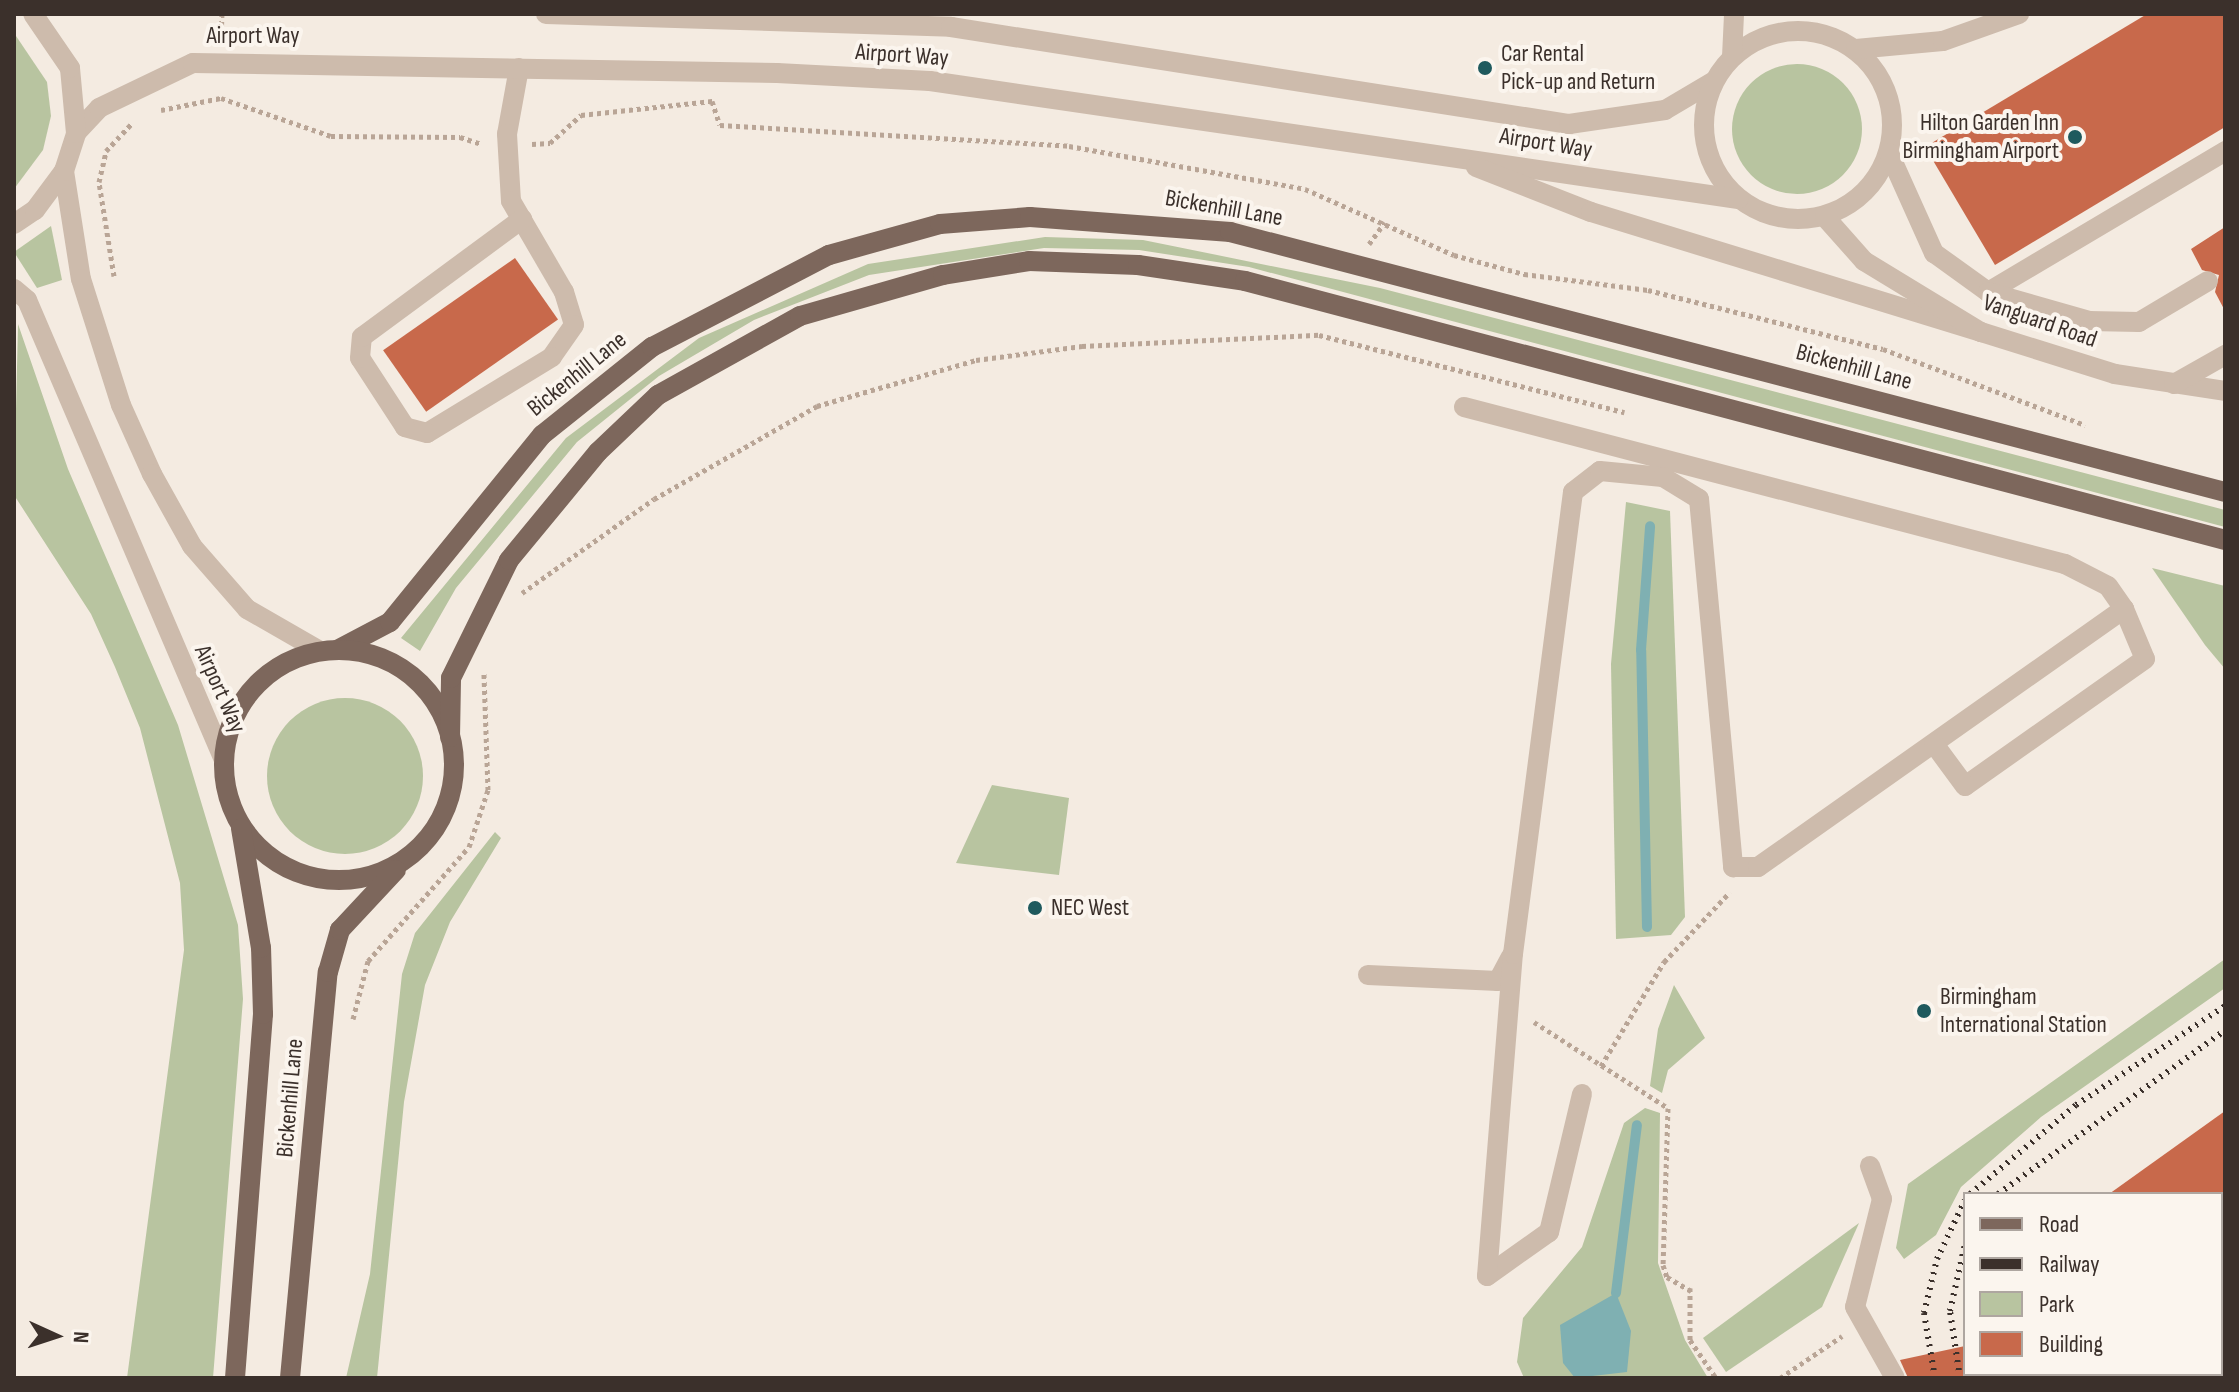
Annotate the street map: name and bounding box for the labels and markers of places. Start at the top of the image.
place label: Car Rental Pick-up and Return [1501,40,1655,96]
marker: Car Rental Pick-up and Return [1476,59,1494,77]
place label: Hilton Garden Inn Birmingham Airport [1902,109,2059,165]
marker: Hilton Garden Inn Birmingham Airport [2066,128,2084,146]
place label: NEC West [1051,894,1129,922]
marker: NEC West [1026,899,1044,917]
place label: Birmingham International Station [1940,983,2107,1039]
marker: Birmingham International Station [1915,1002,1933,1020]

